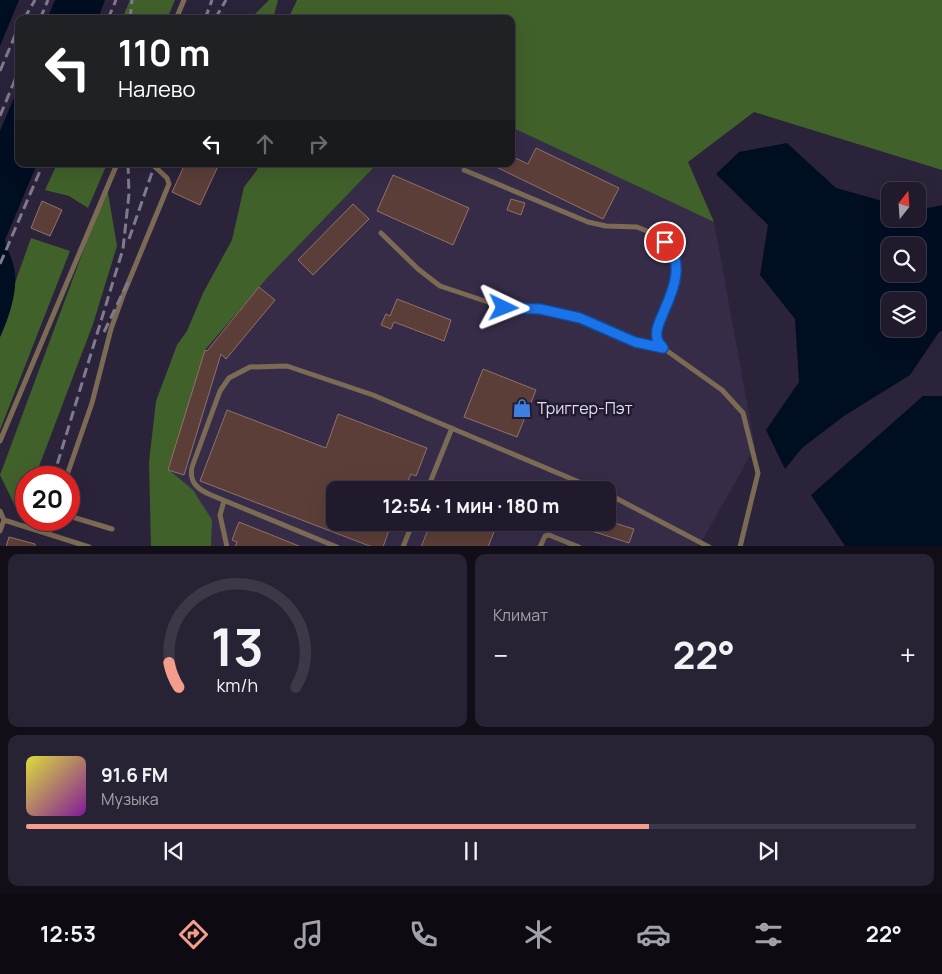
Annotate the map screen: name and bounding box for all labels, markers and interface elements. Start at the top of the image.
text: 110 m [118,29,210,77]
icon: left [35,35,100,100]
text: Налево [118,74,196,104]
icon: left [198,130,226,158]
icon: ahead [251,130,279,158]
icon: right [304,130,332,158]
north arrow [881,182,926,228]
map controls [881,182,926,337]
pin [644,221,686,263]
icon: arrive [651,228,679,256]
button: search [881,237,926,282]
position arrow [477,281,529,333]
button: layers [881,292,926,337]
shop icon: Триггер-Пэт [511,397,533,419]
place label: Триггер-Пэт [537,397,633,419]
speed limit sign: 20 [15,466,80,531]
text: 12:54 · 1 мин · 180 m [383,493,559,519]
text: Климат [493,604,548,626]
text: 13 [211,611,264,682]
text: 22° [673,628,735,680]
text: − [493,636,508,674]
text: + [900,636,916,674]
text: km/h [217,673,258,697]
text: 91.6 FM [101,762,168,788]
text: Музыка [101,788,159,810]
icon: previous [160,837,188,865]
icon: pause [457,837,485,865]
icon: next [754,837,782,865]
icon: directions [176,917,211,952]
icon: music [291,917,326,952]
icon: phone [406,917,441,952]
icon: climate [521,917,556,952]
icon: car [636,917,671,952]
icon: filters [751,917,786,952]
text: 12:53 [40,919,96,949]
text: 22° [866,919,902,949]

